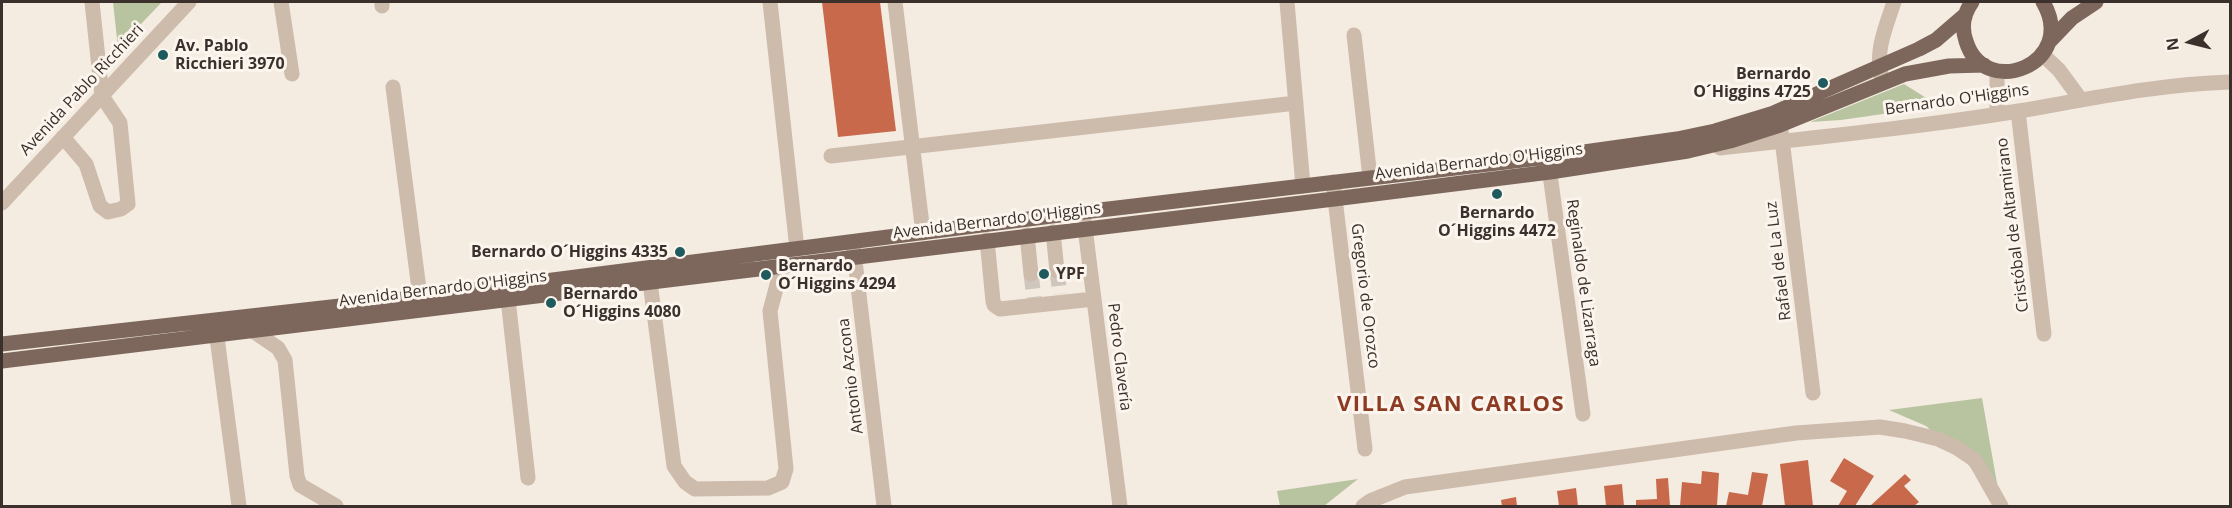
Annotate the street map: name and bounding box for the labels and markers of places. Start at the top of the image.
place label: Av. Pablo Ricchieri 3970 [175,36,285,74]
marker: Av. Pablo Ricchieri 3970 [156,48,170,62]
place label: Bernardo O´Higgins 4725 [1693,64,1811,102]
marker: Bernardo O´Higgins 4725 [1816,76,1830,90]
marker: Bernardo O´Higgins 4472 [1490,187,1504,201]
place label: Bernardo O´Higgins 4472 [1438,203,1556,241]
place label: Bernardo O´Higgins 4335 [471,242,668,262]
marker: Bernardo O´Higgins 4335 [673,245,687,259]
place label: Bernardo O´Higgins 4294 [778,256,896,294]
place label: YPF [1056,264,1085,284]
marker: YPF [1037,267,1051,281]
marker: Bernardo O´Higgins 4294 [759,268,773,282]
place label: Bernardo O´Higgins 4080 [563,284,681,322]
marker: Bernardo O´Higgins 4080 [544,296,558,310]

